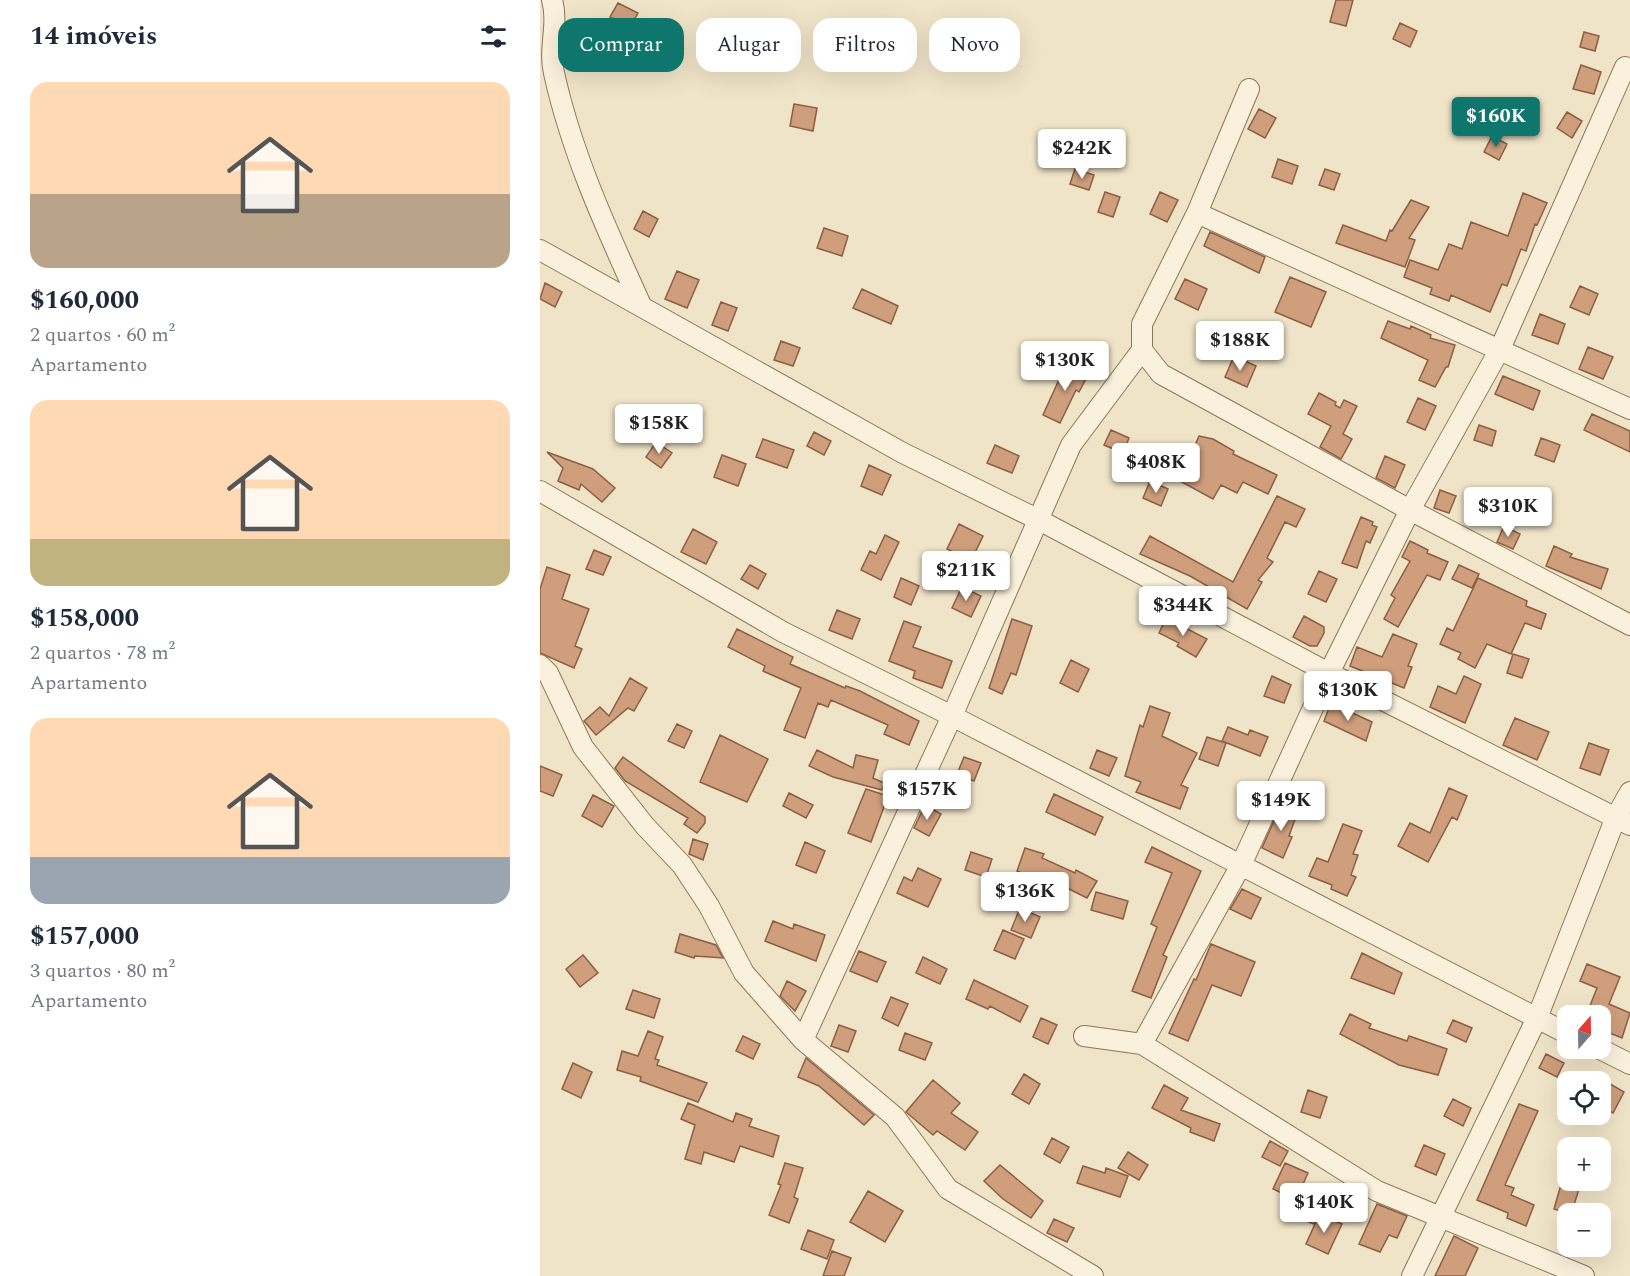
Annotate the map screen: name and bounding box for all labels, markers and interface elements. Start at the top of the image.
text: 14 imóveis [30,16,157,56]
chip: Comprar [558,18,684,72]
chip: Alugar [696,18,801,72]
chip: Filtros [813,18,917,72]
chip: Novo [929,18,1020,72]
icon: filters [477,20,510,53]
pin: $160K [1454,97,1538,148]
text: $160K [1466,101,1526,131]
icon: home [216,121,324,229]
pin: $242K [1040,129,1124,180]
text: $242K [1052,133,1112,163]
text: $160,000 [30,280,139,320]
text: 2 quartos · 60 m² [30,320,175,350]
pin: $188K [1198,321,1282,372]
text: $188K [1210,325,1270,355]
pin: $130K [1023,341,1107,392]
text: $130K [1035,345,1095,375]
text: Apartamento [30,350,147,380]
pin: $158K [617,404,701,455]
text: $158K [629,408,689,438]
icon: home [216,439,324,547]
pin: $408K [1114,443,1198,494]
text: $408K [1126,447,1186,477]
pin: $310K [1466,487,1550,538]
text: $310K [1478,491,1538,521]
pin: $211K [924,551,1008,602]
text: $211K [936,555,996,585]
pin: $344K [1141,586,1225,637]
text: $344K [1153,590,1213,620]
text: $158,000 [30,598,139,638]
text: 2 quartos · 78 m² [30,638,175,668]
text: Apartamento [30,668,147,698]
pin: $130K [1306,671,1390,722]
text: $130K [1318,675,1378,705]
icon: home [216,757,324,865]
pin: $157K [885,770,969,821]
text: $157K [897,774,957,804]
pin: $149K [1239,781,1323,832]
text: $149K [1251,785,1311,815]
pin: $136K [983,872,1067,923]
text: $136K [995,876,1055,906]
text: $157,000 [30,916,139,956]
text: 3 quartos · 80 m² [30,956,175,986]
text: Apartamento [30,986,147,1016]
north arrow [1557,1005,1611,1059]
map controls [1557,1005,1611,1257]
button: locate [1557,1071,1611,1125]
button: + [1557,1137,1611,1191]
pin: $140K [1282,1183,1366,1234]
text: $140K [1294,1187,1354,1217]
button: − [1557,1203,1611,1257]

